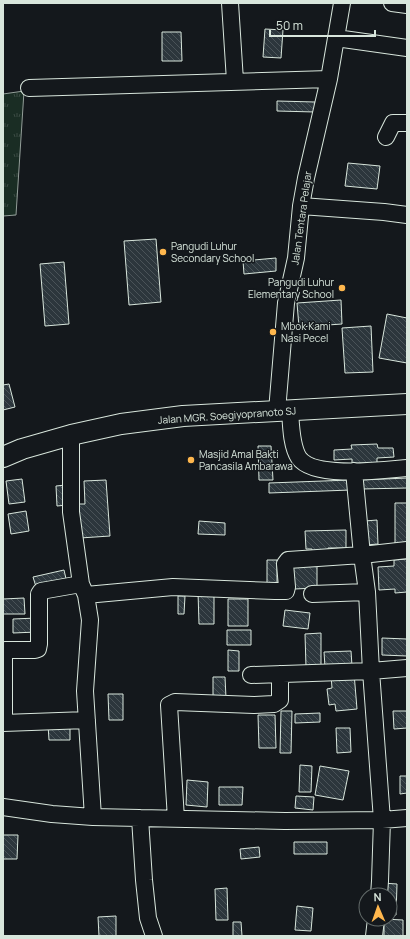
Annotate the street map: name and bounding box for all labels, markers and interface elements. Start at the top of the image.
scale bar [270,12,375,38]
text: 50 m [276,17,303,34]
street label: Jalan Tentara Pelajar [287,170,315,266]
place label: Pangudi Luhur Secondary School [171,239,254,265]
marker: Pangudi Luhur Secondary School [158,247,168,257]
place label: Pangudi Luhur Elementary School [248,275,334,301]
marker: Pangudi Luhur Elementary School [337,283,347,293]
place label: Mbok Kami Nasi Pecel [281,319,331,345]
marker: Mbok Kami Nasi Pecel [268,327,278,337]
street label: Jalan MGR. Soegiyopranoto SJ [157,403,297,427]
place label: Masjid Amal Bakti Pancasila Ambarawa [199,447,293,473]
marker: Masjid Amal Bakti Pancasila Ambarawa [186,455,196,465]
north arrow [358,887,398,927]
text: N [373,889,382,904]

